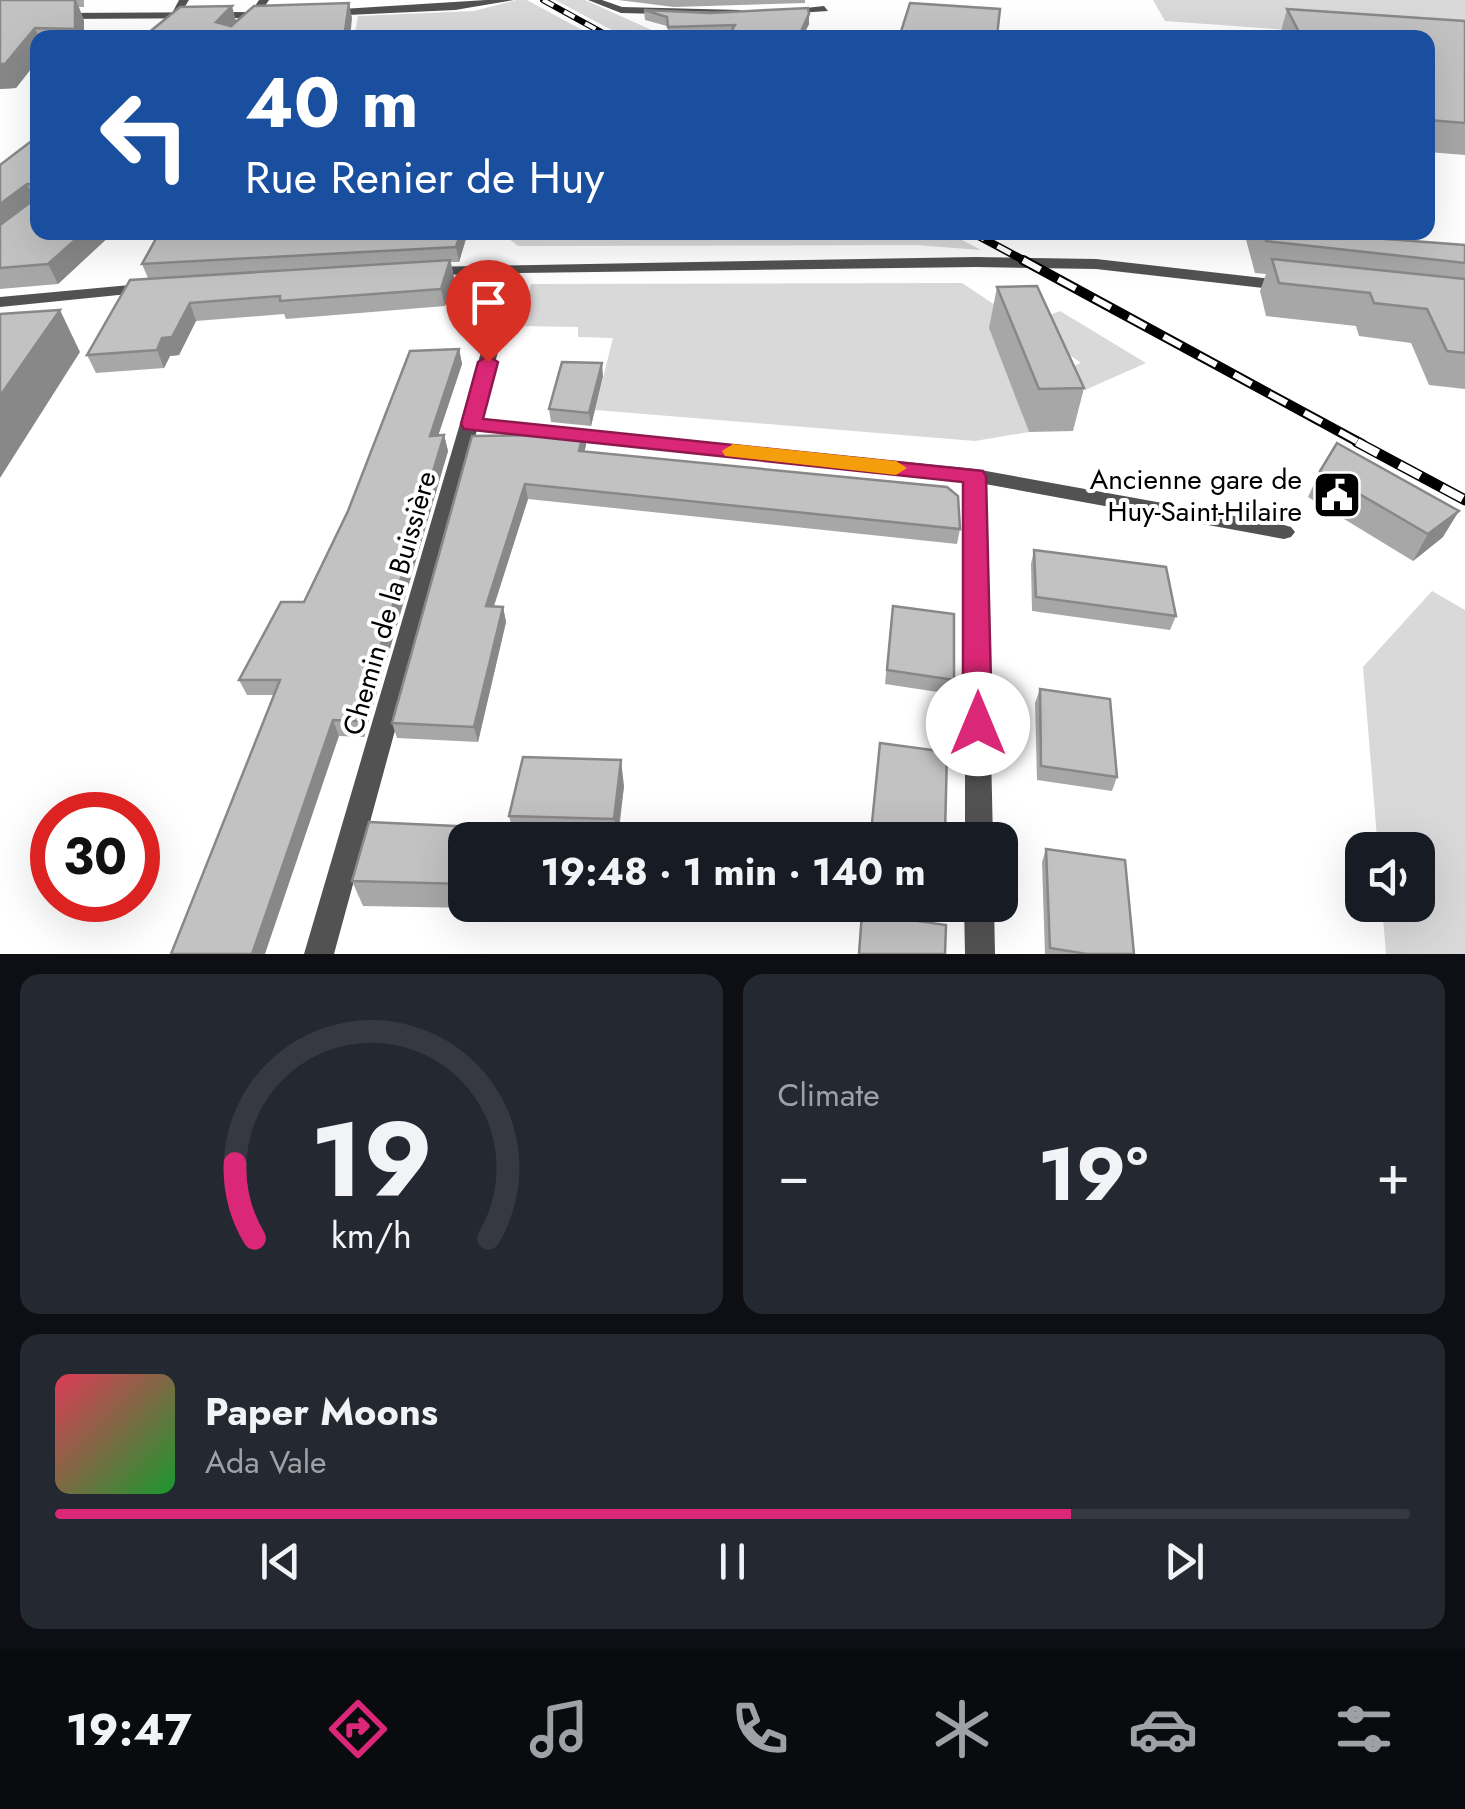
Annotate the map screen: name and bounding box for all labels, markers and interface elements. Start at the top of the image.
text: 40 m [245,52,419,153]
icon: left [80,70,210,200]
text: Rue Renier de Huy [245,145,604,210]
pin [446,260,531,363]
icon: arrive [461,275,516,330]
place label: Ancienne gare de Huy-Saint-Hilaire [1090,459,1302,532]
street label: Chemin de la Buissière [332,466,447,740]
public building icon: Ancienne gare de Huy-Saint-Hilaire [1311,469,1363,521]
position arrow [926,672,1030,776]
speed limit sign: 30 [30,792,160,922]
map controls [1345,832,1435,922]
button: sound [1345,832,1435,922]
text: 19:48 · 1 min · 140 m [540,844,926,899]
text: Climate [778,1072,880,1118]
text: 19 [310,1085,433,1235]
text: 19° [1038,1120,1148,1228]
text: − [778,1135,810,1215]
text: + [1376,1135,1410,1215]
text: km/h [331,1210,412,1261]
text: Paper Moons [205,1384,438,1439]
text: Ada Vale [205,1439,327,1485]
icon: previous [253,1534,308,1589]
icon: pause [705,1534,760,1589]
icon: next [1157,1534,1212,1589]
icon: directions [323,1694,393,1764]
icon: music [524,1694,594,1764]
icon: phone [725,1694,795,1764]
icon: climate [927,1694,997,1764]
icon: car [1128,1694,1198,1764]
icon: filters [1329,1694,1399,1764]
text: 19:47 [66,1697,192,1762]

